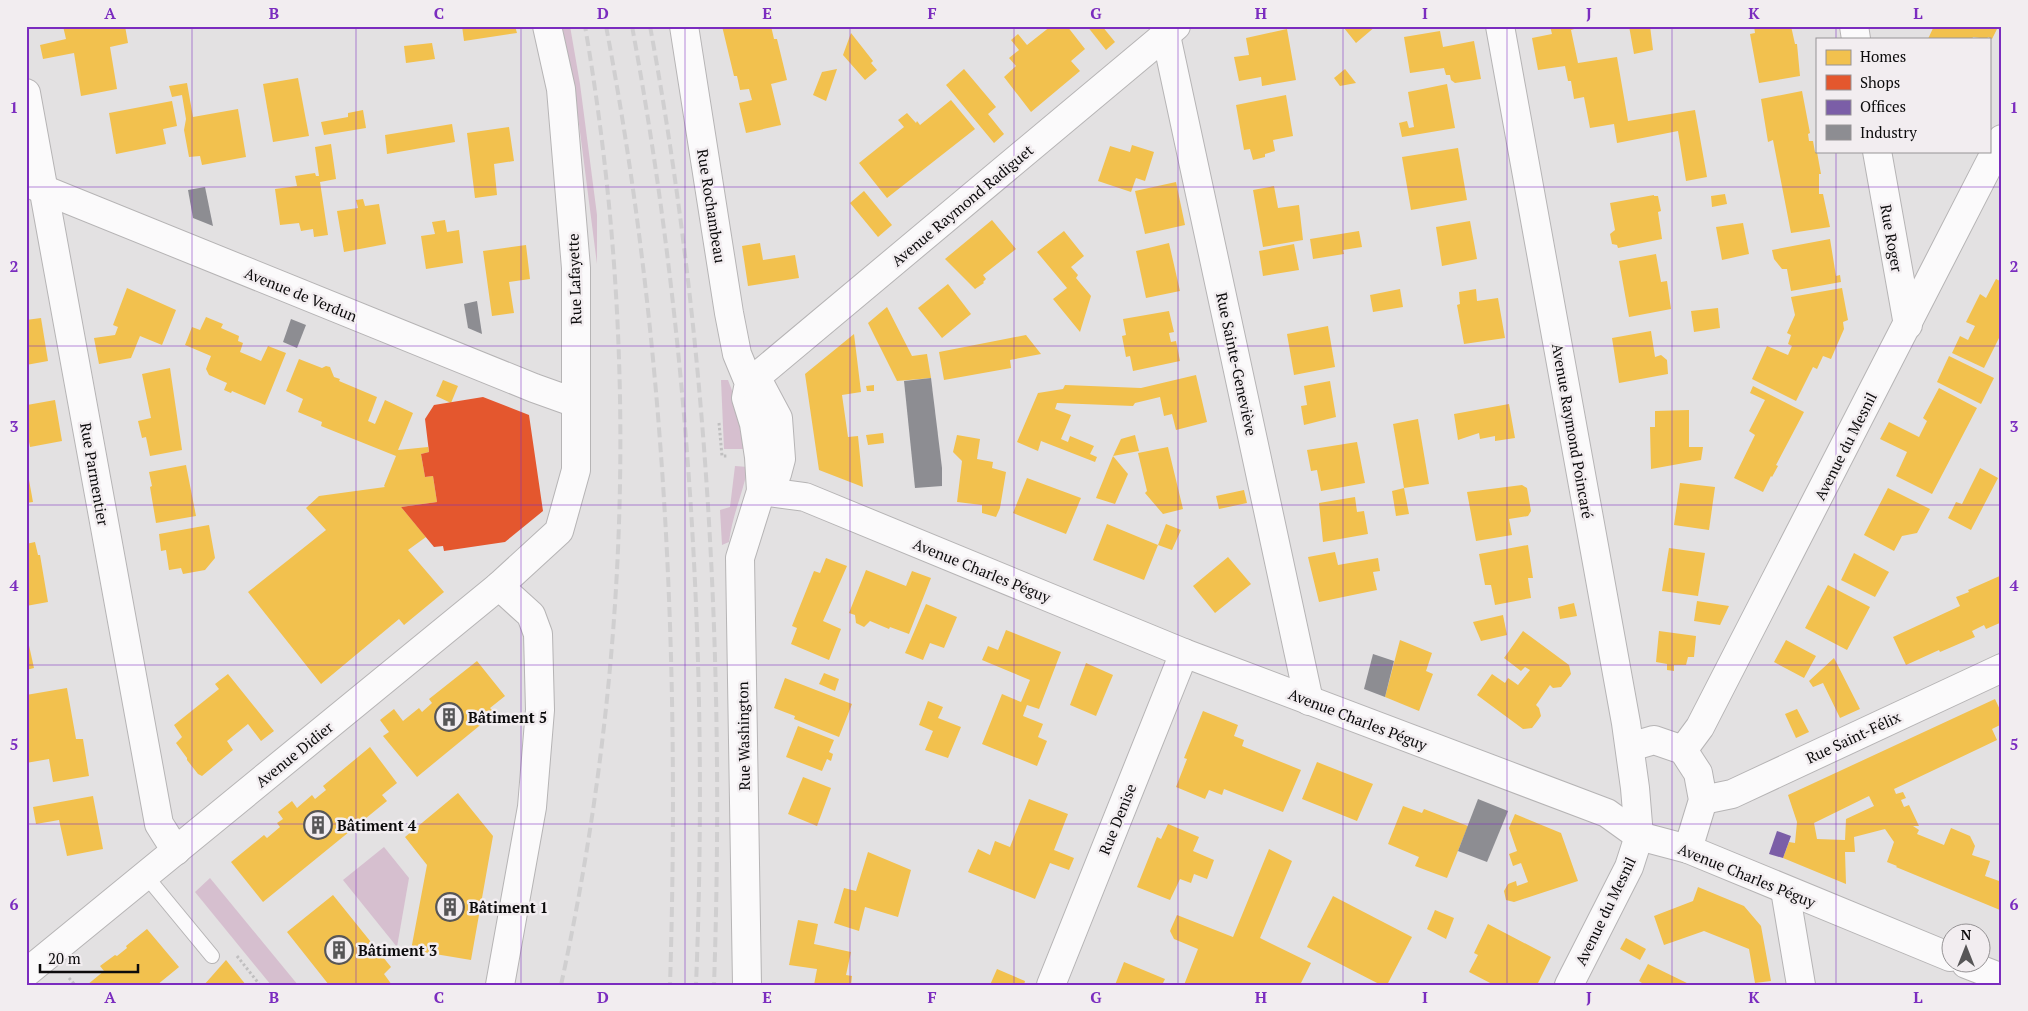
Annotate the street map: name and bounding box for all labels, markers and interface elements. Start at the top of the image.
text: A [104,2,116,24]
text: B [269,2,279,24]
text: C [434,2,444,24]
text: D [597,2,609,24]
text: E [762,2,772,24]
text: F [927,2,937,24]
text: G [1090,2,1102,24]
text: H [1255,2,1267,24]
text: I [1422,2,1428,24]
text: J [1586,2,1592,24]
text: K [1748,2,1760,24]
text: L [1913,2,1923,24]
legend [1816,38,1990,152]
text: Homes [1860,46,1906,66]
text: Shops [1860,72,1900,92]
text: 1 [9,96,19,118]
text: Offices [1860,96,1906,116]
text: 1 [2009,96,2019,118]
text: Industry [1860,122,1917,142]
street label: Avenue Raymond Radiguet [887,139,1037,270]
street label: Rue Rochambeau [693,148,731,265]
street label: Rue Roger [1876,203,1908,274]
street label: Rue Lafayette [562,233,586,325]
text: 2 [9,255,19,277]
text: 2 [2009,255,2019,277]
street label: Avenue de Verdun [242,262,360,326]
street label: Rue Sainte-Geneviève [1212,290,1262,438]
street label: Avenue Raymond Poincaré [1548,342,1598,520]
street label: Avenue du Mesnil [1809,389,1881,503]
text: 3 [9,415,19,437]
text: 3 [2009,415,2019,437]
street label: Rue Parmentier [76,421,114,527]
street label: Avenue Charles Péguy [910,533,1054,607]
text: 4 [9,574,19,596]
text: 4 [2009,574,2019,596]
street label: Rue Washington [732,681,754,791]
street label: Avenue Charles Péguy [1286,683,1431,755]
building icon: Bâtiment 5 [434,702,464,732]
street label: Rue Saint-Félix [1802,706,1904,768]
place label: Bâtiment 5 [468,707,547,727]
street label: Avenue Didier [251,716,337,791]
text: 5 [9,733,19,755]
text: 5 [2009,733,2019,755]
street label: Rue Denise [1094,780,1140,858]
building icon: Bâtiment 4 [303,810,333,840]
place label: Bâtiment 4 [337,815,417,835]
street label: Avenue Charles Péguy [1675,838,1819,912]
street label: Avenue du Mesnil [1570,853,1640,969]
building icon: Bâtiment 1 [435,892,465,922]
text: 6 [9,893,19,915]
text: 6 [2009,893,2019,915]
place label: Bâtiment 1 [469,897,548,917]
north arrow [1940,924,1990,974]
text: N [1961,925,1972,944]
building icon: Bâtiment 3 [324,935,354,965]
place label: Bâtiment 3 [358,940,437,960]
scale bar [40,941,138,973]
text: 20 m [48,948,81,968]
text: A [104,986,116,1008]
text: B [269,986,279,1008]
text: C [434,986,444,1008]
text: D [597,986,609,1008]
text: E [762,986,772,1008]
text: F [927,986,937,1008]
text: G [1090,986,1102,1008]
text: H [1255,986,1267,1008]
text: I [1422,986,1428,1008]
text: J [1586,986,1592,1008]
text: K [1748,986,1760,1008]
text: L [1913,986,1923,1008]

